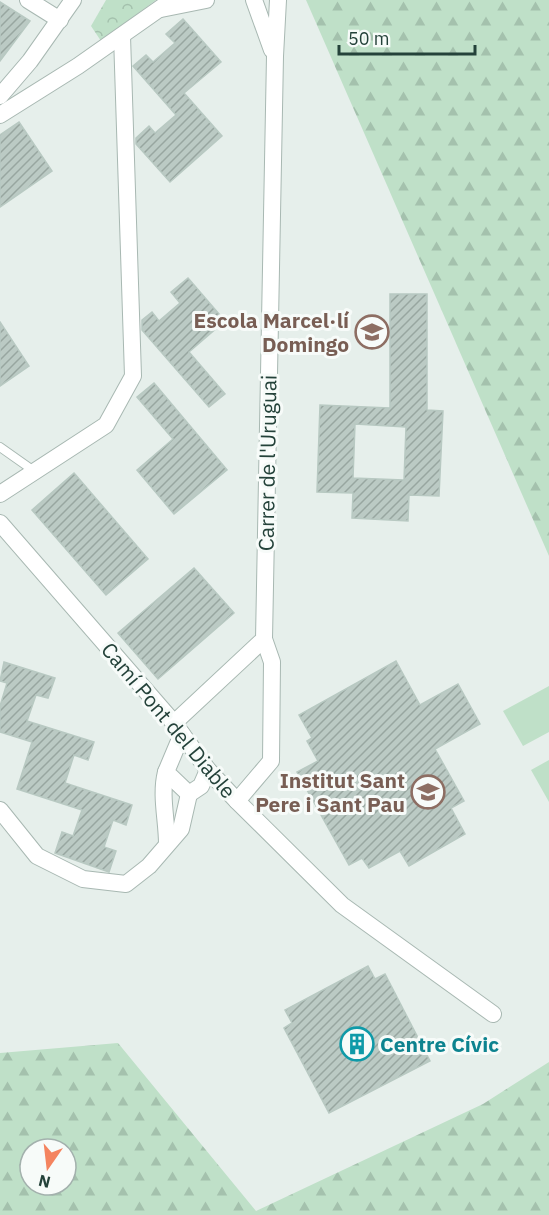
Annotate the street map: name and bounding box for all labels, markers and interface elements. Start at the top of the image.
scale bar [339,18,476,56]
text: 50 m [348,27,390,50]
place label: Escola Marcel·lí Domingo [193,306,350,358]
school or university icon: Escola Marcel·lí Domingo [354,314,390,350]
street label: Carrer de l'Uruguai [251,375,283,551]
street label: Camí Pont del Diable [95,636,243,804]
place label: Institut Sant Pere i Sant Pau [255,766,405,818]
school or university icon: Institut Sant Pere i Sant Pau [410,774,446,810]
building icon: Centre Cívic [339,1026,375,1062]
place label: Centre Cívic [380,1030,499,1058]
north arrow [18,1137,78,1197]
text: N [36,1170,52,1193]

